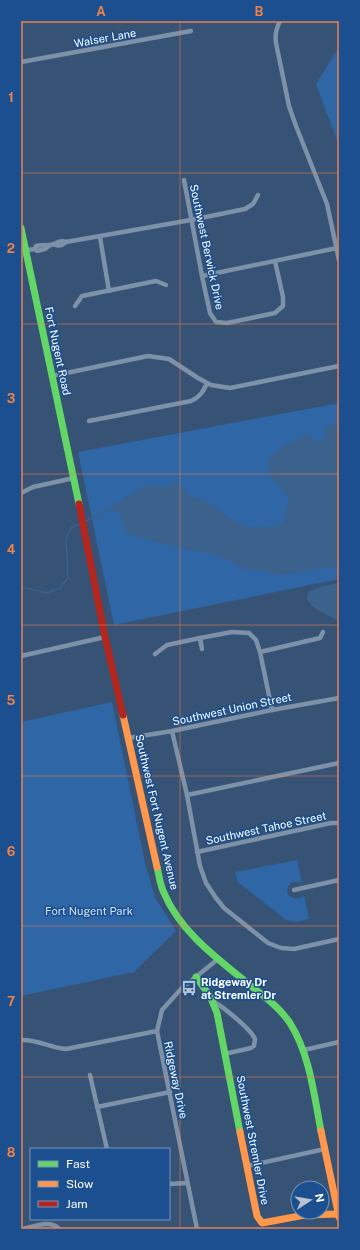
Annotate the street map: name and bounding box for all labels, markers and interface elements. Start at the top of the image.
text: A [96,4,106,19]
text: B [255,4,264,19]
street label: Walser Lane [73,27,137,49]
text: 1 [8,90,14,105]
street label: Southwest Berwick Drive [188,183,226,311]
text: 2 [7,241,15,256]
street label: Fort Nugent Road [43,306,73,396]
text: 3 [7,391,16,406]
text: 4 [7,542,16,557]
street label: Southwest Union Street [171,690,293,728]
text: 5 [7,693,16,708]
street label: Southwest Fort Nugent Avenue [133,733,181,891]
street label: Southwest Tahoe Street [205,809,327,847]
text: 6 [7,844,16,859]
park label: Fort Nugent Park [45,905,133,917]
place label: Ridgeway Dr at Stremler Dr [201,976,276,1001]
bus stop icon: Ridgeway Dr at Stremler Dr [180,979,198,997]
text: 7 [7,994,15,1009]
street label: Ridgeway Drive [162,1040,190,1120]
street label: Southwest Stremler Drive [235,1074,271,1206]
text: 8 [7,1145,16,1160]
legend [30,1148,170,1220]
text: Fast [66,1157,91,1171]
text: Slow [66,1177,94,1191]
north arrow [290,1180,330,1220]
text: N [313,1192,327,1203]
text: Jam [66,1197,88,1211]

